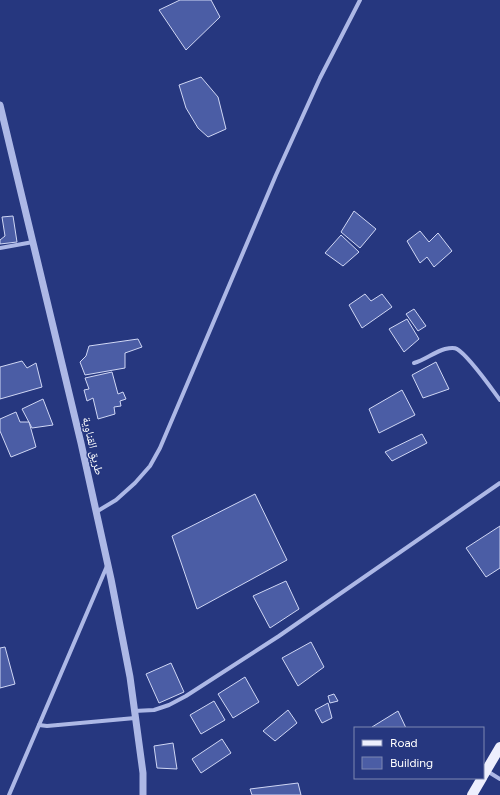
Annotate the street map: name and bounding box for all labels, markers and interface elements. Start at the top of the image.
street label: طريق القناوية [79,416,107,477]
legend [354,727,484,779]
text: Road [390,736,418,750]
text: Building [390,756,433,770]

